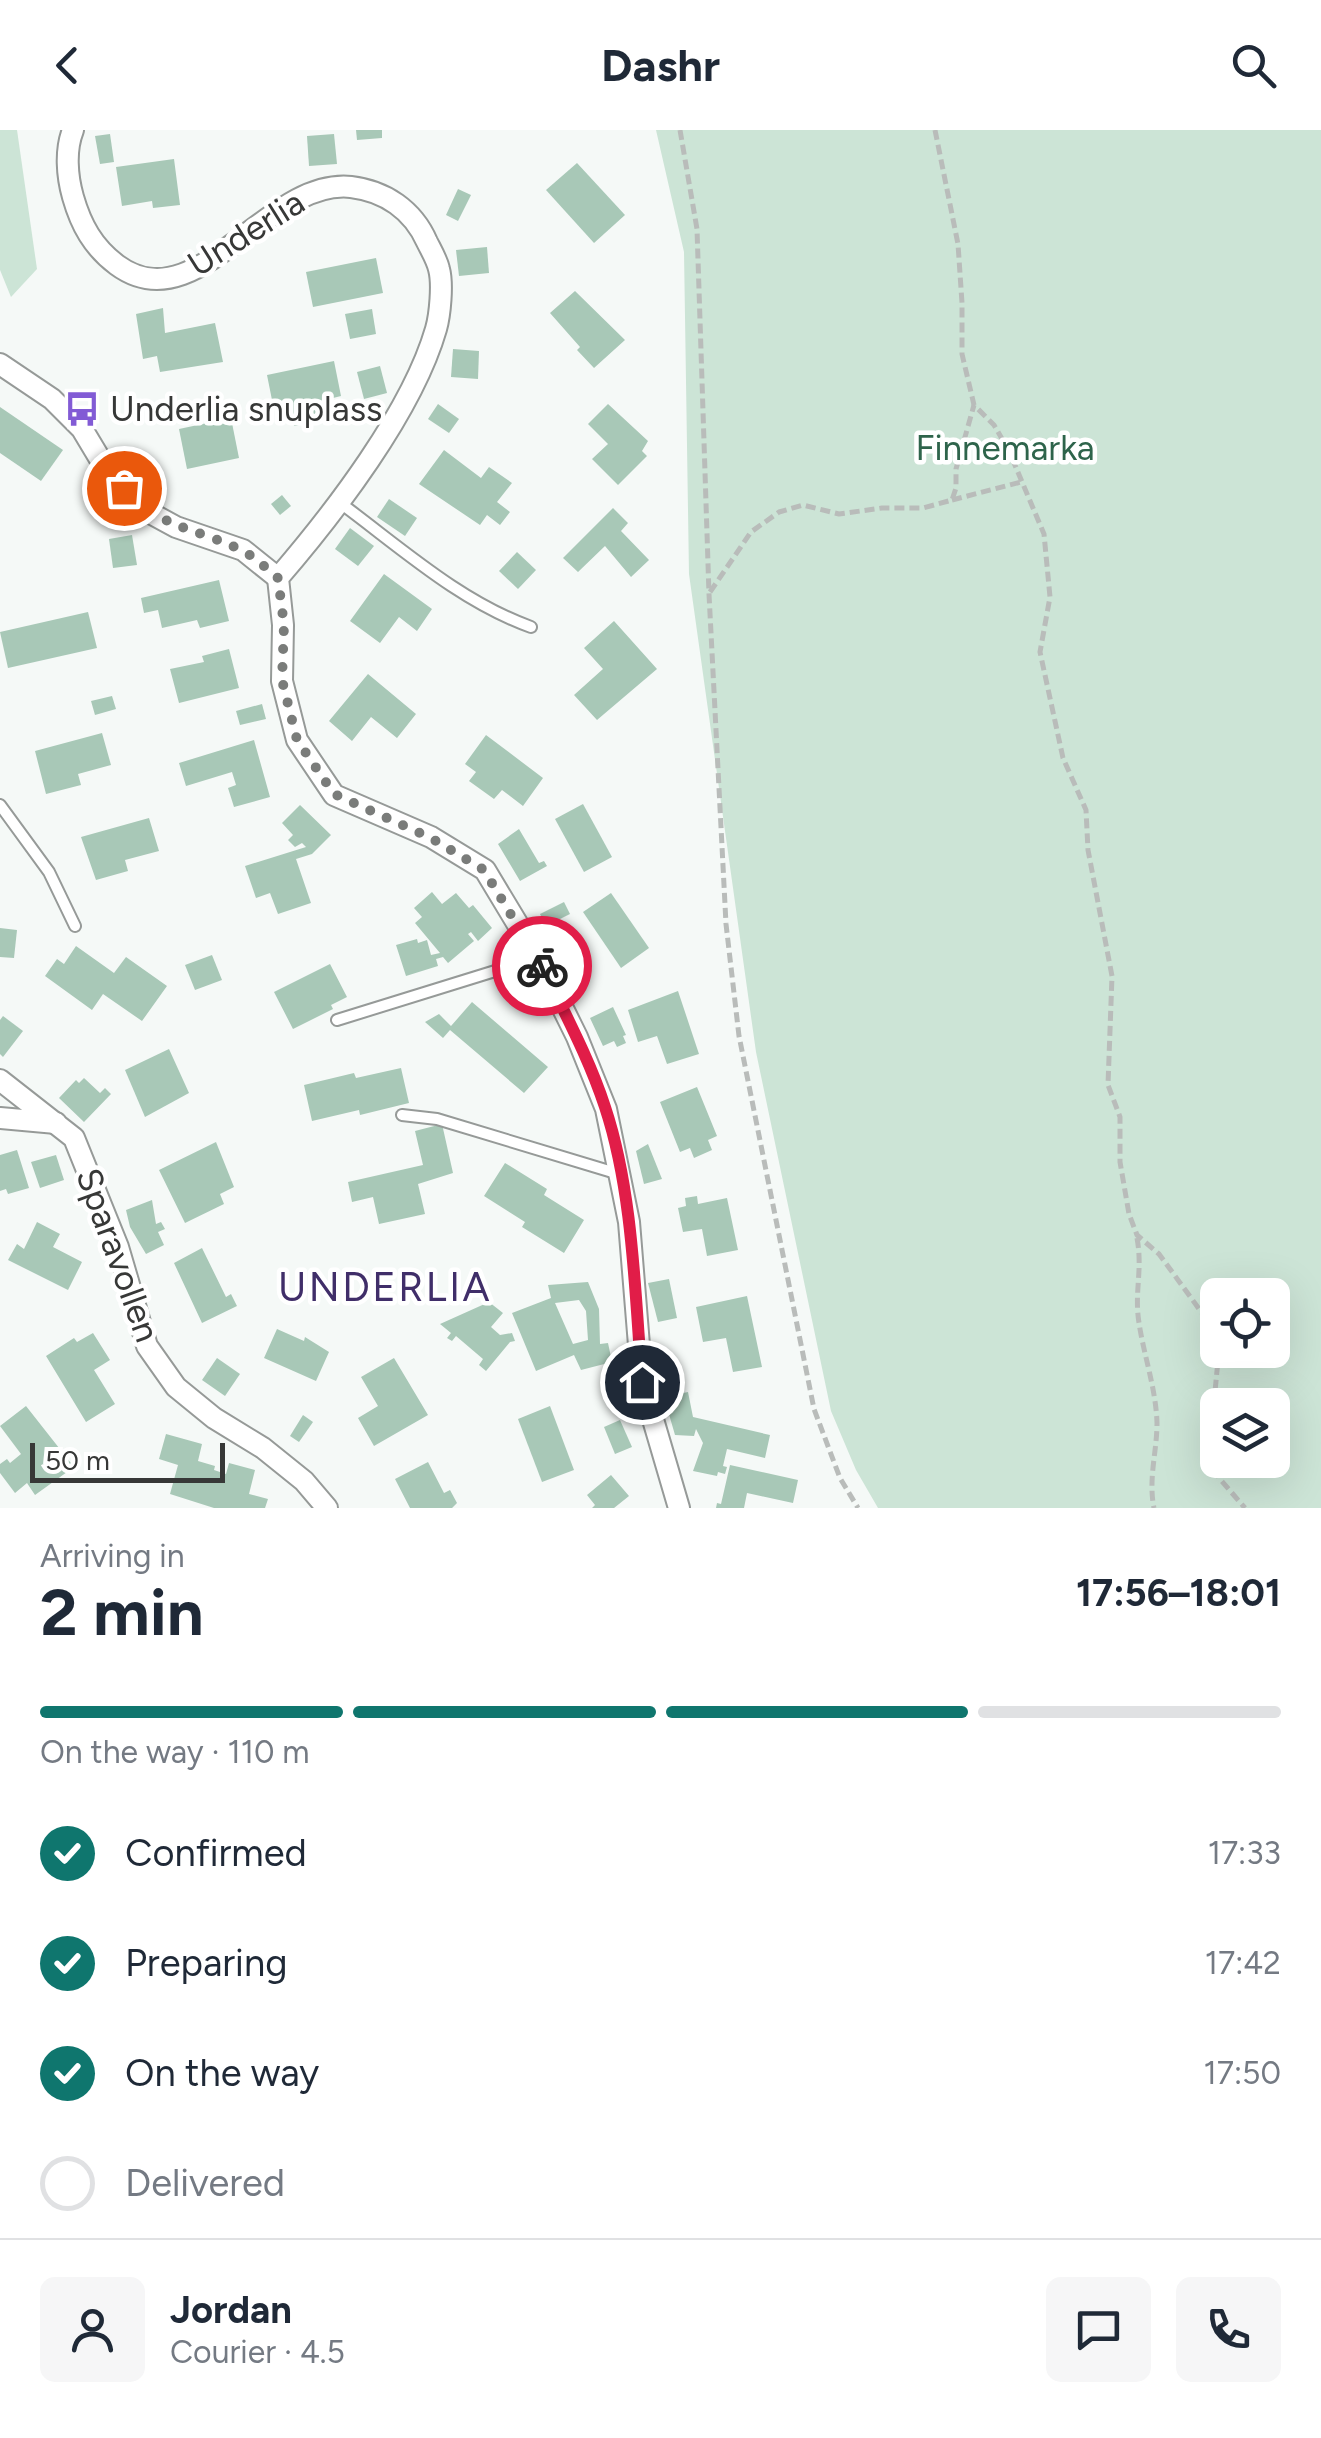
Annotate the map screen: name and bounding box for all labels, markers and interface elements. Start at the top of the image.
icon: back [40,38,95,93]
text: Dashr [601,38,720,92]
icon: search [1226,38,1281,93]
street label: Underlia [180,181,312,285]
place label: Underlia snuplass [110,388,382,430]
bus stop icon: Underlia snuplass [63,390,101,428]
park label: Finnemarka [915,427,1095,469]
pin [82,446,167,531]
icon: bag [97,461,152,516]
courier [492,916,592,1016]
icon: bike [515,939,570,994]
street label: Sparavollen [67,1163,169,1347]
district label: UNDERLIA [278,1263,492,1311]
map controls [1200,1278,1290,1478]
button: locate [1200,1278,1290,1368]
pin [600,1340,685,1425]
icon: home [615,1355,670,1410]
button: layers [1200,1388,1290,1478]
scale bar [30,1438,225,1482]
text: 50 m [45,1443,110,1477]
text: Arriving in [40,1537,185,1575]
text: 17:56–18:01 [1076,1570,1281,1616]
text: 2 min [40,1573,204,1651]
text: On the way · 110 m [40,1733,310,1771]
icon: check [40,1826,95,1881]
text: Confirmed [125,1830,307,1876]
text: 17:33 [1208,1834,1281,1872]
icon: check [40,1936,95,1991]
text: Preparing [125,1940,287,1986]
text: 17:42 [1205,1944,1281,1982]
icon: check [40,2046,95,2101]
text: On the way [125,2050,319,2096]
text: 17:50 [1204,2054,1281,2092]
text: Delivered [125,2160,285,2206]
button: person [40,2277,145,2382]
button: chat [1046,2277,1151,2382]
button: phone [1176,2277,1281,2382]
text: Jordan [170,2287,292,2333]
text: Courier · 4.5 [170,2333,345,2371]

